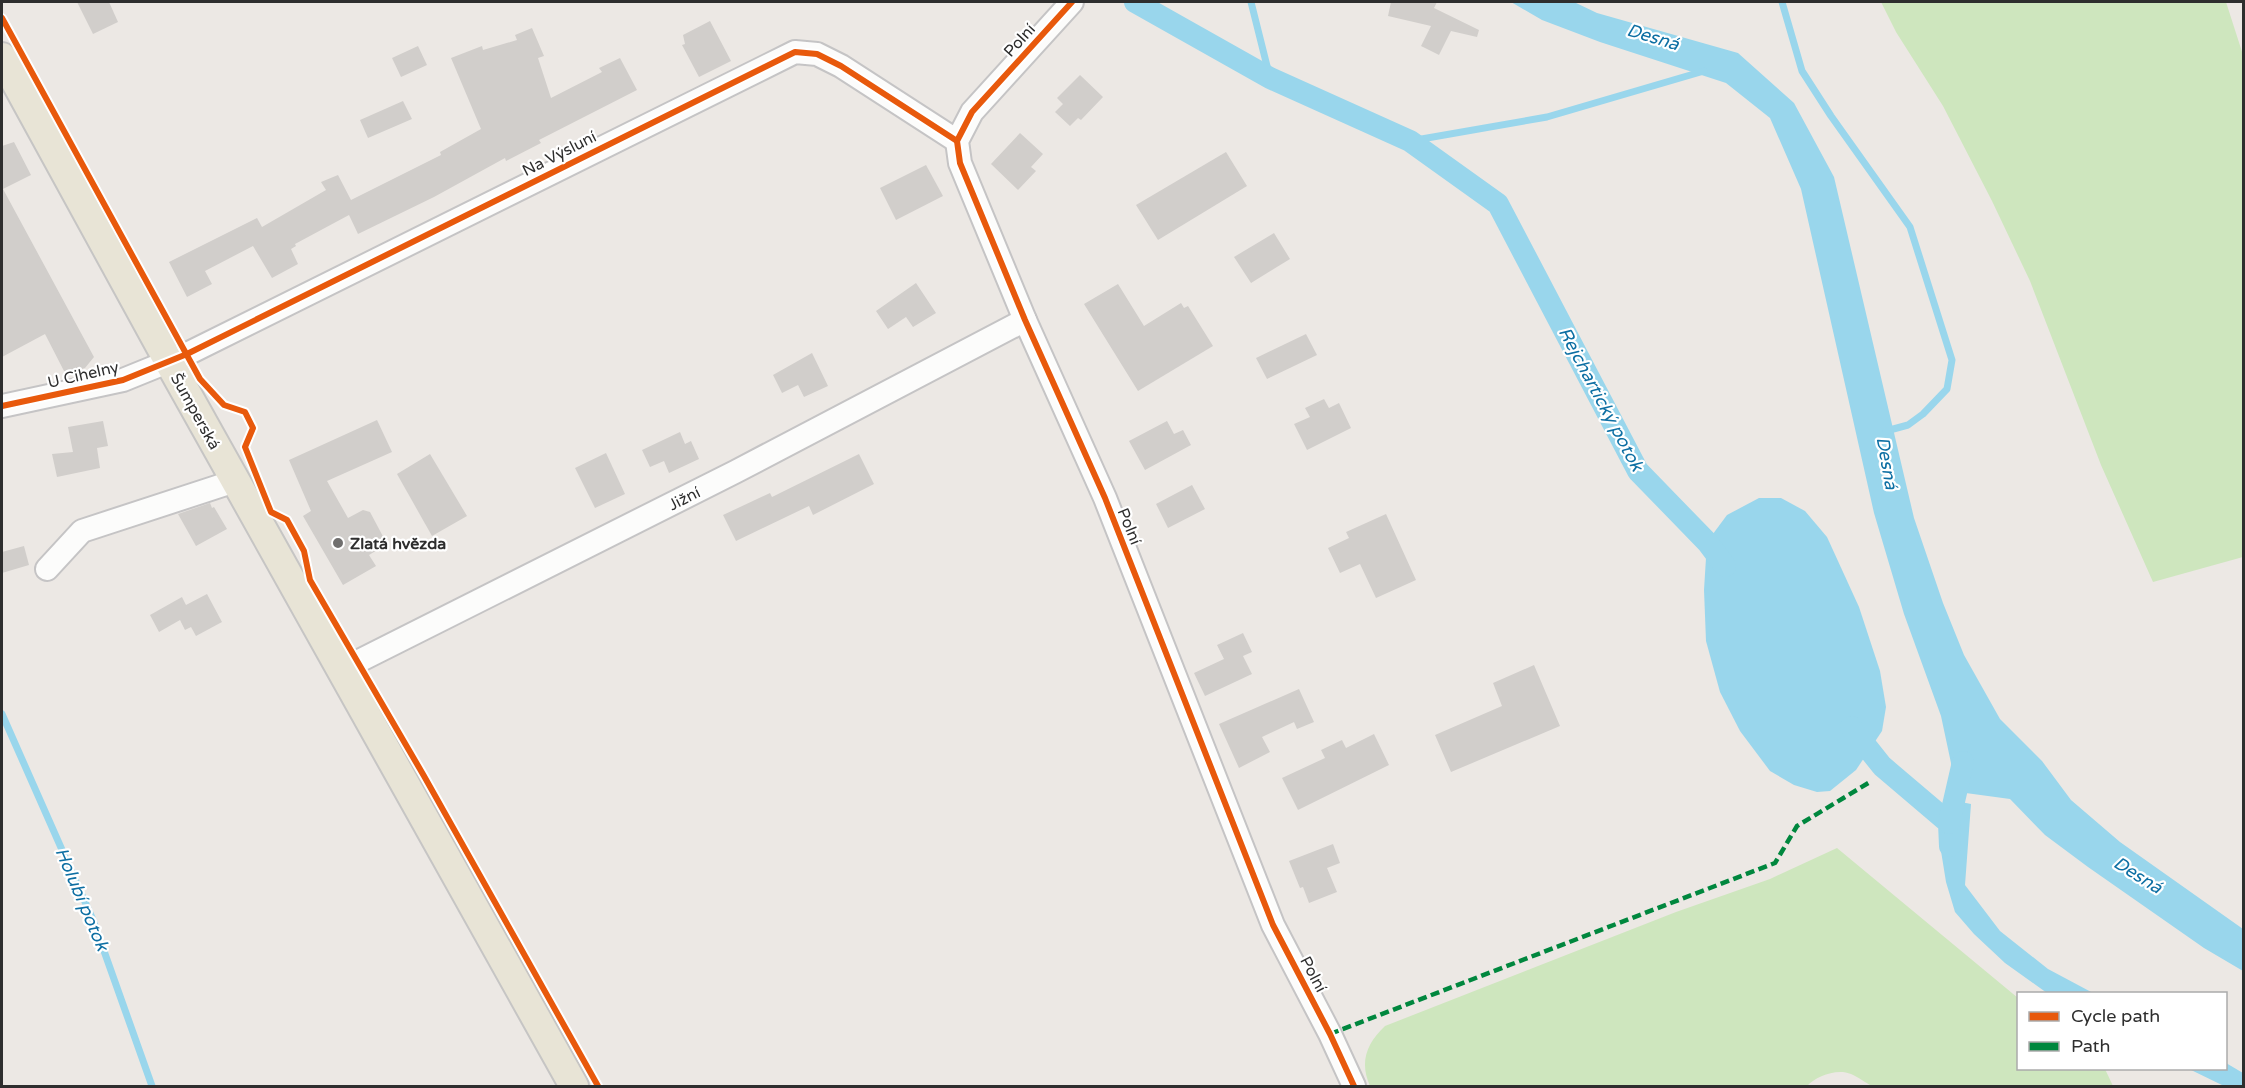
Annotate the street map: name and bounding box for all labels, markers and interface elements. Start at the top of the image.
water label: Desná [1624,19,1682,56]
street label: Polní [1000,20,1040,61]
street label: Na Výsluní [519,127,600,181]
water label: Rejchartický potok [1554,323,1649,476]
street label: U Cihelny [46,357,121,393]
street label: Šumperská [166,370,224,453]
water label: Desná [1872,435,1903,492]
street label: Jižní [665,482,704,515]
street label: Polní [1113,505,1145,548]
place label: Zlatá hvězda [350,534,446,554]
marker: Zlatá hvězda [331,536,345,550]
water label: Holubí potok [50,844,114,955]
water label: Desná [2110,852,2167,899]
street label: Polní [1295,953,1331,996]
legend [2017,992,2227,1070]
text: Cycle path [2071,1005,2160,1027]
text: Path [2071,1035,2110,1057]

